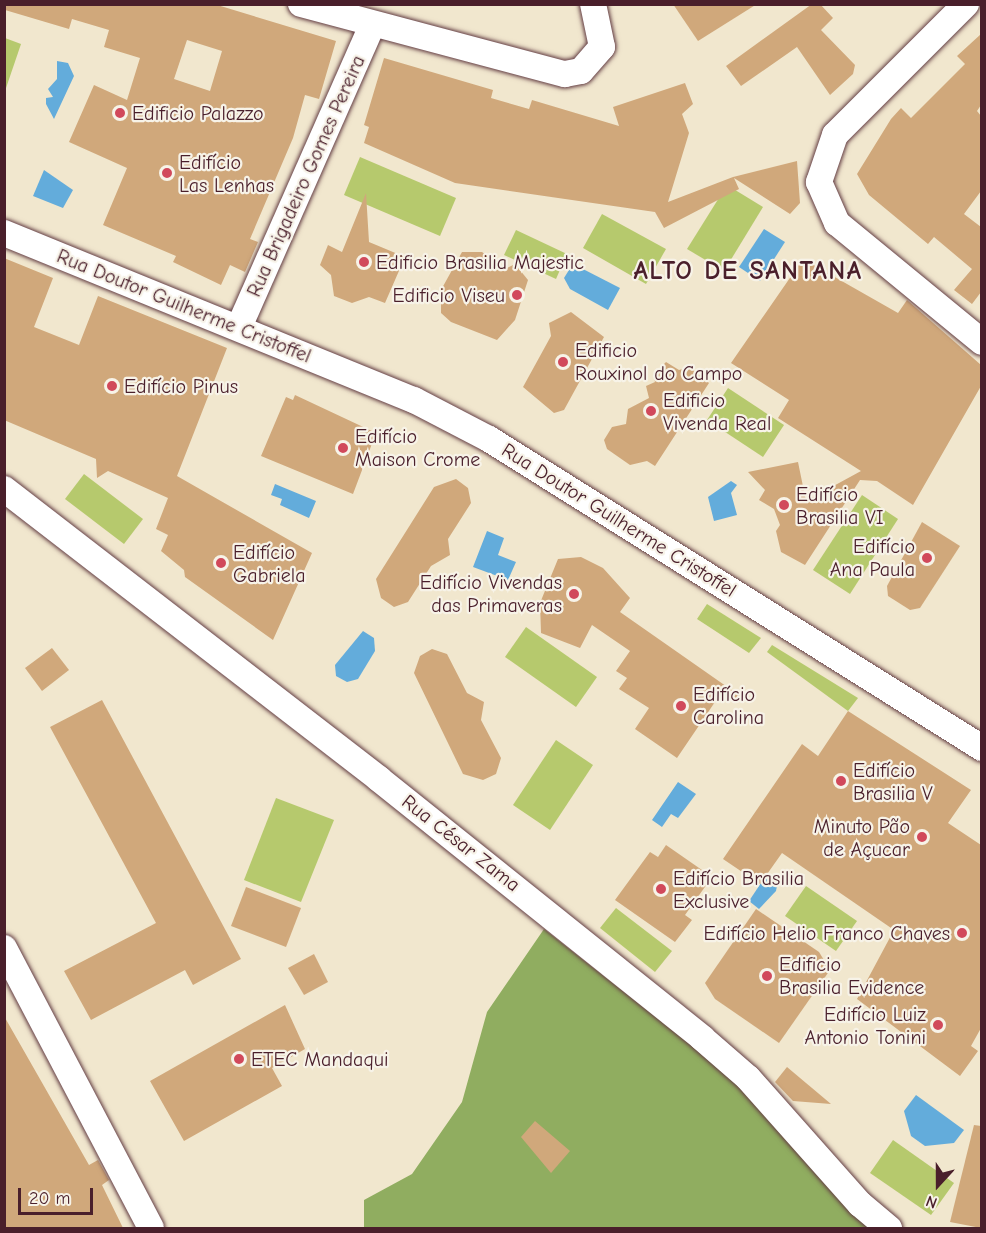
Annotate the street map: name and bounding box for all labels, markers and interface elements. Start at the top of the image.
street label: Rua Brigadeiro Gomes Pereira [242,52,370,300]
place label: Edificio Palazzo [132,101,264,125]
marker: Edificio Palazzo [113,106,127,120]
place label: Edifício Las Lenhas [179,150,274,197]
marker: Edifício Las Lenhas [160,166,174,180]
street label: Rua Doutor Guilherme Cristoffel [53,244,315,368]
place label: Edificio Brasilia Majestic [376,250,584,274]
marker: Edificio Brasilia Majestic [357,255,371,269]
district label: ALTO DE SANTANA [633,256,863,288]
place label: Edificio Viseu [392,283,505,307]
marker: Edificio Viseu [510,288,524,302]
place label: Edificio Rouxinol do Campo [575,338,742,385]
marker: Edificio Rouxinol do Campo [556,355,570,369]
place label: Edifício Pinus [124,374,238,398]
marker: Edifício Pinus [105,379,119,393]
place label: Edificio Vivenda Real [663,388,771,435]
marker: Edificio Vivenda Real [644,404,658,418]
place label: Edifício Maison Crome [355,424,480,471]
street label: Rua Doutor Guilherme Cristoffel [497,438,741,602]
marker: Edifício Maison Crome [336,441,350,455]
place label: Edifício Brasilia VI [796,482,884,529]
marker: Edifício Brasilia VI [777,498,791,512]
place label: Edifício Ana Paula [830,534,915,581]
place label: Edifício Gabriela [233,540,306,587]
marker: Edifício Ana Paula [920,551,934,565]
marker: Edifício Gabriela [214,556,228,570]
place label: Edifício Vivendas das Primaveras [420,570,562,617]
marker: Edifício Vivendas das Primaveras [567,587,581,601]
place label: Edifício Carolina [693,682,764,729]
marker: Edifício Carolina [674,699,688,713]
place label: Edifício Brasilia V [853,758,933,805]
marker: Edifício Brasilia V [834,774,848,788]
street label: Rua César Zama [397,789,525,897]
place label: Minuto Pão de Açucar [814,814,910,861]
marker: Minuto Pão de Açucar [915,830,929,844]
place label: Edifício Brasilia Exclusive [673,866,804,913]
marker: Edifício Brasilia Exclusive [654,882,668,896]
place label: Edifício Helio Franco Chaves [704,921,950,945]
marker: Edifício Helio Franco Chaves [955,926,969,940]
place label: Edificio Brasilia Evidence [779,952,924,999]
marker: Edificio Brasilia Evidence [760,969,774,983]
place label: Edifício Luiz Antonio Tonini [804,1002,926,1049]
marker: Edifício Luiz Antonio Tonini [931,1018,945,1032]
place label: ETEC Mandaqui [251,1047,388,1071]
marker: ETEC Mandaqui [232,1052,246,1066]
north arrow [908,1155,968,1215]
scale bar [21,1176,96,1214]
text: 20 m [29,1188,70,1209]
text: N [923,1192,940,1212]

